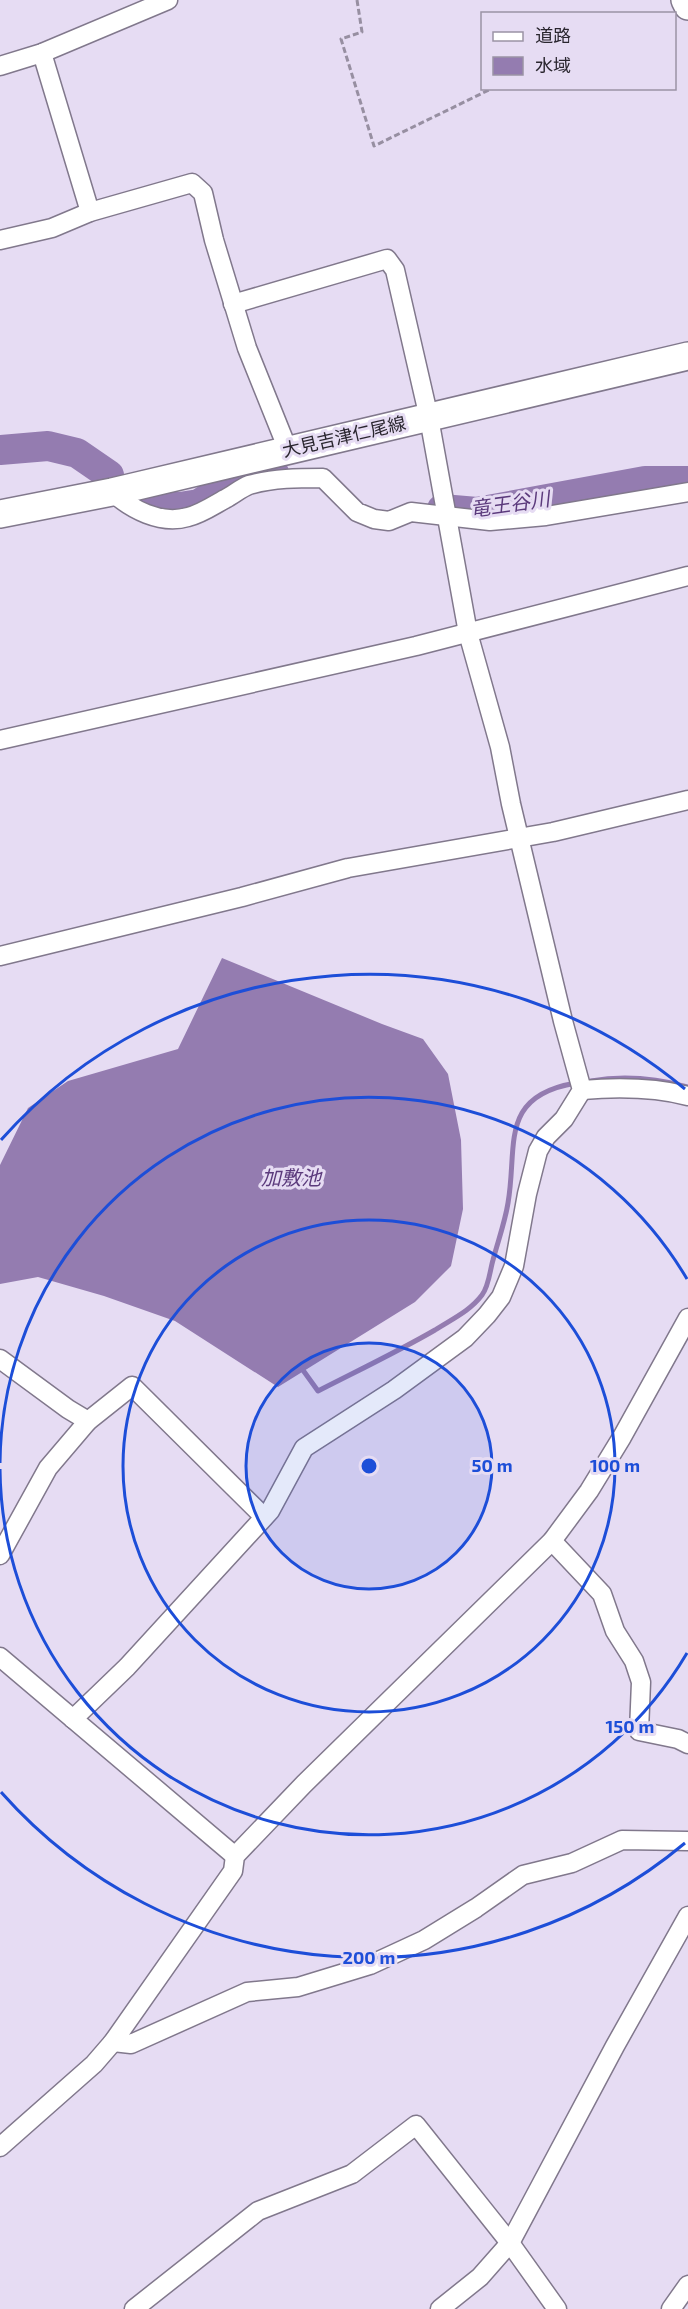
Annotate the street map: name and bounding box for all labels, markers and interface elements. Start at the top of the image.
legend [481,12,676,90]
text: 道路 [535,24,571,46]
text: 水域 [535,54,571,76]
street label: 大見吉津仁尾線 [280,411,408,461]
water label: 竜王谷川 [469,485,553,520]
water label: 加敷池 [261,1165,323,1189]
text: 50 m [471,1454,513,1476]
text: 100 m [590,1454,640,1476]
centre of rings [359,1456,379,1476]
text: 150 m [606,1715,654,1737]
text: 200 m [343,1946,395,1968]

